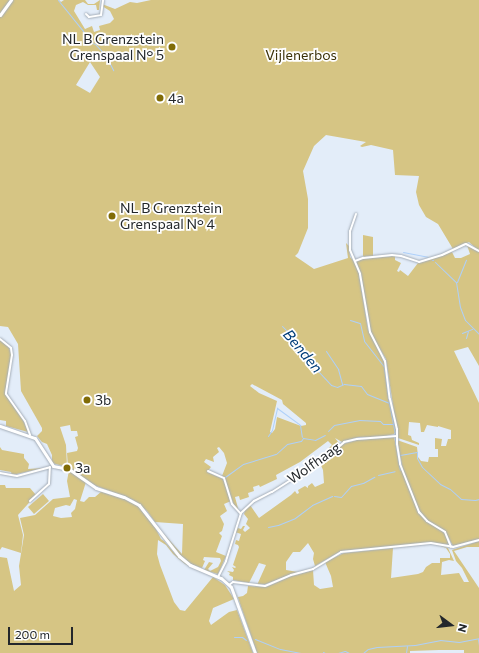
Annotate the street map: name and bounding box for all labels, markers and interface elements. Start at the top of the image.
place label: NL B Grenzstein Grenspaal N° 5 [62,31,164,64]
marker: NL B Grenzstein Grenspaal N° 5 [167,42,177,52]
park label: Vijlenerbos [265,47,337,63]
place label: 4a [168,90,184,106]
marker: 4a [155,93,165,103]
place label: NL B Grenzstein Grenspaal N° 4 [120,200,222,232]
marker: NL B Grenzstein Grenspaal N° 4 [107,211,117,221]
water label: Benden [280,326,326,376]
place label: 3b [95,392,111,408]
marker: 3b [82,395,92,405]
street label: Wolfhaag [284,439,344,487]
place label: 3a [75,460,90,476]
marker: 3a [62,463,72,473]
north arrow [431,605,471,645]
scale bar [10,619,75,645]
text: N [456,623,470,634]
text: 200 m [15,627,50,641]

